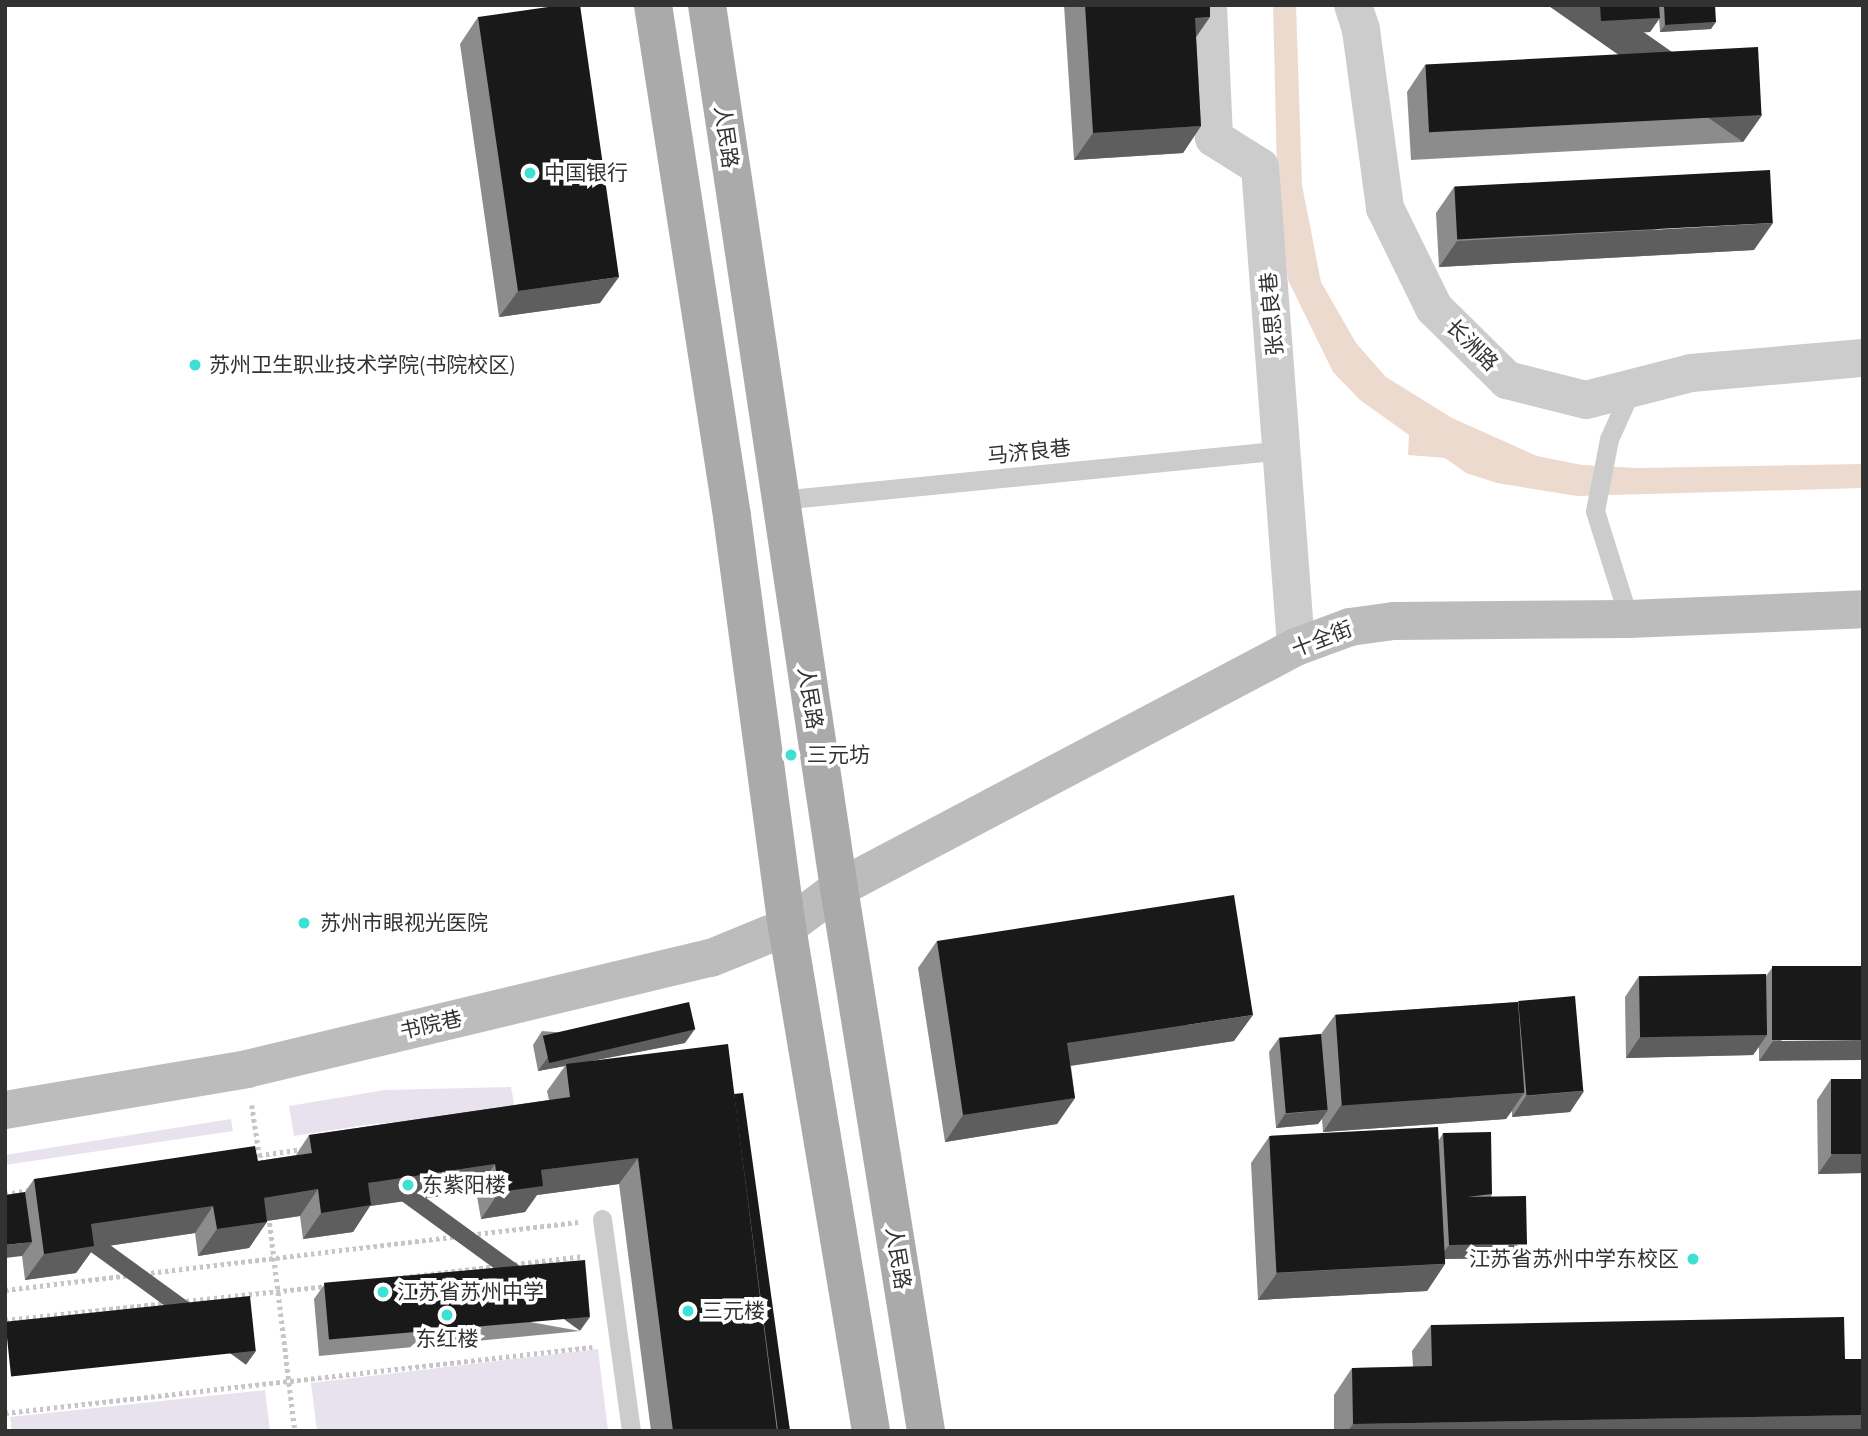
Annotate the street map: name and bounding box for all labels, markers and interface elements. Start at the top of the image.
street label: 人民路 [709,104,743,170]
place label: 中国银行 [544,160,628,186]
marker: 中国银行 [522,165,538,181]
street label: 张思良巷 [1256,271,1288,357]
street label: 长洲路 [1441,314,1503,376]
place label: 苏州卫生职业技术学院(书院校区) [209,352,516,378]
marker: 苏州卫生职业技术学院(书院校区) [187,357,203,373]
street label: 马济良巷 [986,435,1072,469]
street label: 十全街 [1288,616,1356,662]
street label: 人民路 [793,665,827,731]
place label: 三元坊 [807,742,870,768]
marker: 三元坊 [781,745,801,765]
place label: 苏州市眼视光医院 [320,910,488,936]
marker: 苏州市眼视光医院 [294,913,314,933]
street label: 书院巷 [397,1006,465,1044]
place label: 东紫阳楼 [422,1172,506,1198]
marker: 东紫阳楼 [400,1177,416,1193]
street label: 人民路 [881,1225,915,1291]
place label: 江苏省苏州中学东校区 [1469,1246,1679,1272]
marker: 江苏省苏州中学东校区 [1685,1251,1701,1267]
place label: 江苏省苏州中学 [397,1279,544,1305]
marker: 江苏省苏州中学 [375,1284,391,1300]
place label: 三元楼 [702,1298,765,1324]
marker: 三元楼 [680,1303,696,1319]
marker: 东红楼 [439,1307,455,1323]
place label: 东红楼 [416,1326,478,1352]

